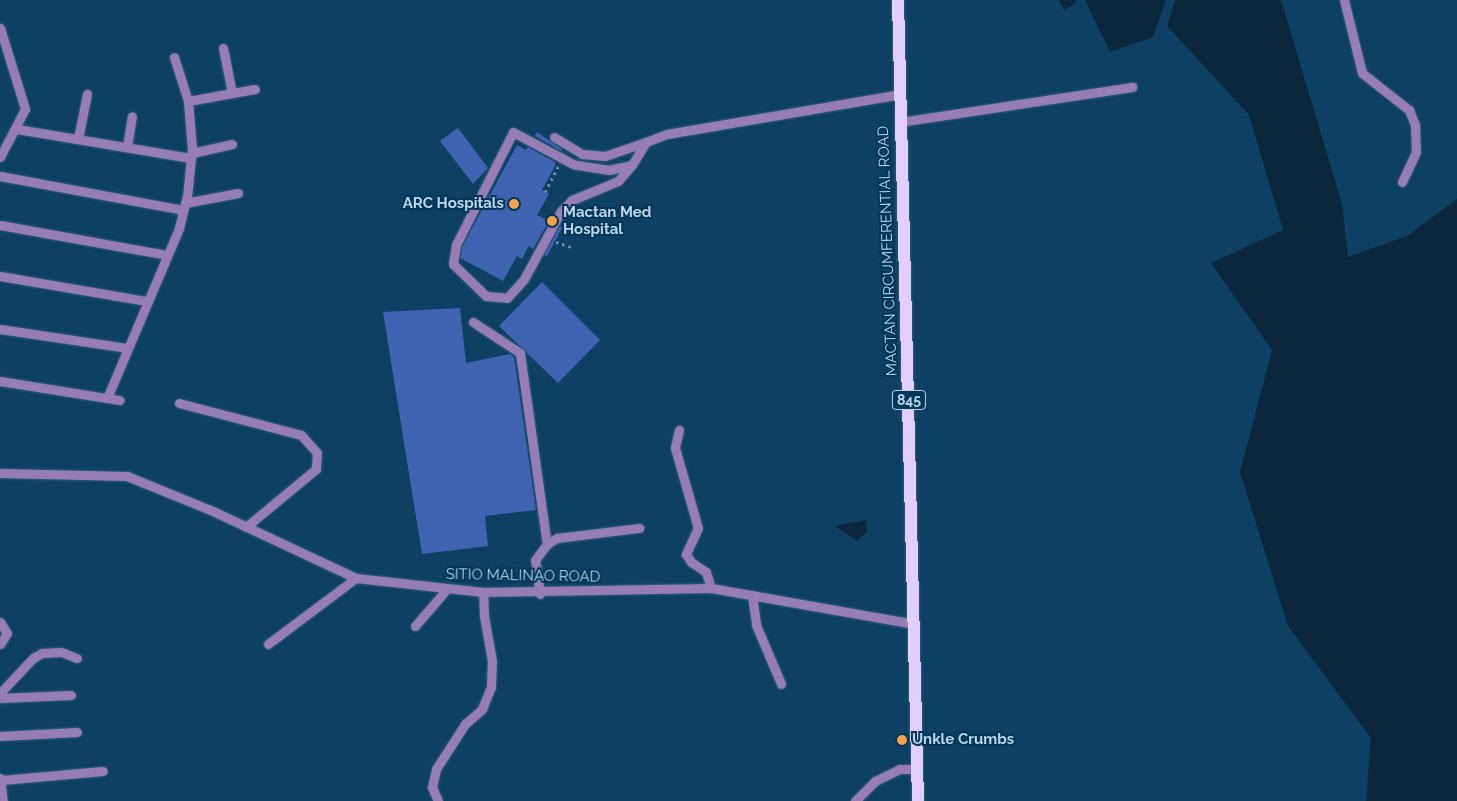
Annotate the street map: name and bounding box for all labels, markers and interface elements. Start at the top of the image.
street label: MACTAN CIRCUMFERENTIAL ROAD [875,125,901,377]
place label: ARC Hospitals [403,195,504,213]
marker: ARC Hospitals [508,198,520,210]
place label: Mactan Med Hospital [563,203,651,238]
marker: Mactan Med Hospital [545,214,559,228]
road number: 845 [892,388,926,412]
street label: SITIO MALINAO ROAD [446,566,600,586]
place label: Unkle Crumbs [912,731,1014,749]
marker: Unkle Crumbs [896,734,908,746]

